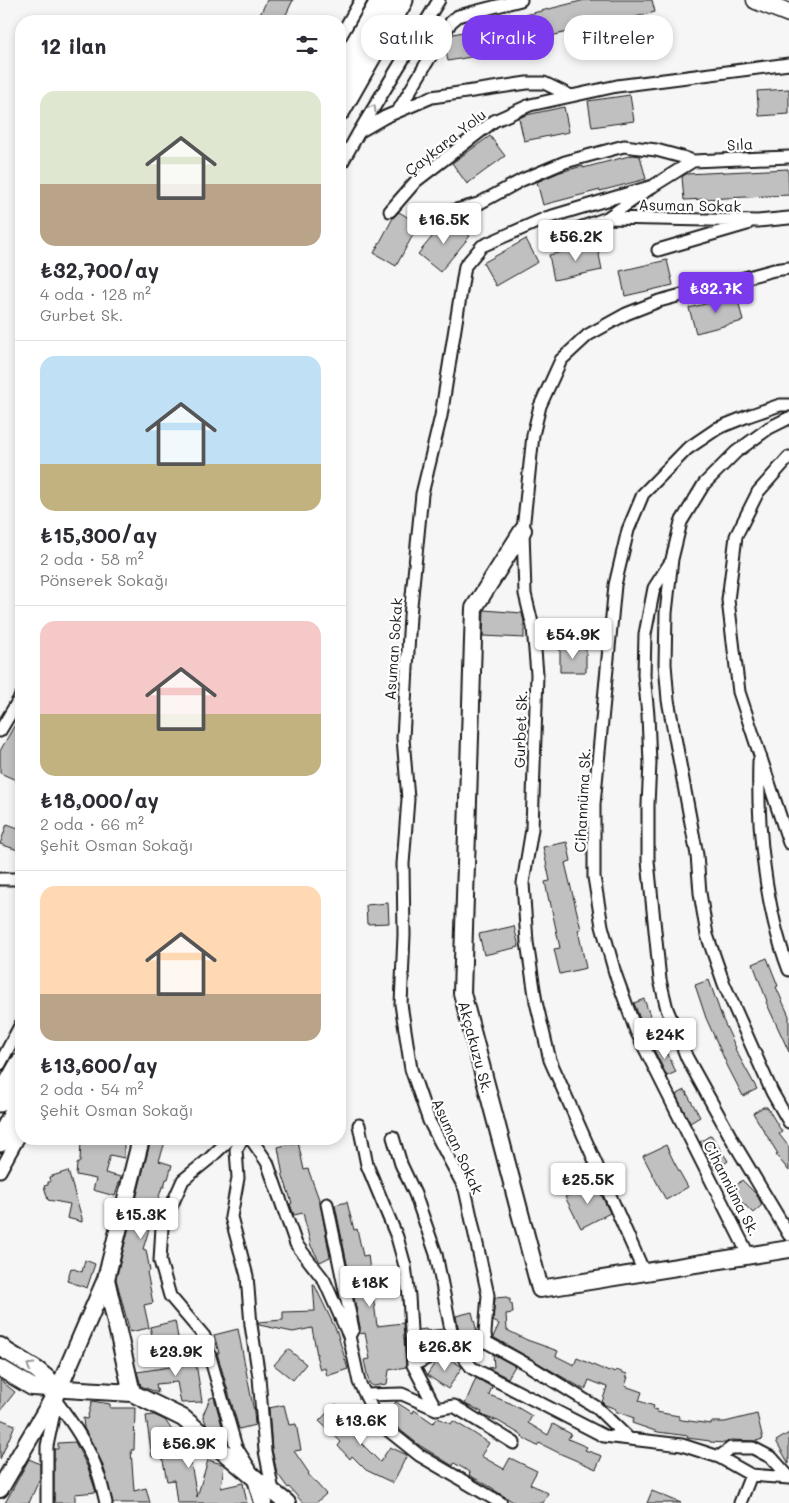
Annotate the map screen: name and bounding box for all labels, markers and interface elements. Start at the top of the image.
chip: Satılık [361,15,452,60]
chip: Kiralık [462,15,554,60]
chip: Filtreler [564,15,673,60]
icon: filters [293,31,321,59]
text: 12 ilan [40,32,106,59]
street label: Çaykara Yolu [400,104,490,180]
one-way arrow [367,105,376,114]
icon: home [136,123,226,213]
street label: Sıla [726,133,754,155]
street label: Asuman Sokak [638,194,742,216]
pin: ₺16.5K [403,202,485,245]
text: ₺16.5K [418,208,470,229]
pin: ₺56.2K [535,220,617,262]
text: ₺56.2K [549,225,603,246]
text: ₺32,700/ay [40,256,159,283]
pin: ₺32.7K [675,272,757,314]
text: ₺32.7K [690,277,742,298]
text: 4 oda · 128 m² [40,283,151,304]
text: Gurbet Sk. [40,304,123,325]
icon: home [136,389,226,479]
text: ₺15,300/ay [40,521,157,548]
text: 2 oda · 58 m² [40,548,144,569]
text: Pönserek Sokağı [40,569,169,590]
street label: Asuman Sokak [379,597,407,701]
pin: ₺54.9K [532,618,614,660]
text: ₺54.9K [546,623,600,644]
icon: home [136,654,226,744]
street label: Gurbet Sk. [509,690,531,768]
street label: Cihannüma Sk. [569,747,595,853]
text: ₺18,000/ay [40,786,159,813]
text: 2 oda · 66 m² [40,813,144,834]
text: Şehit Osman Sokağı [40,834,193,855]
icon: home [136,919,226,1009]
street label: Akçakuzu Sk. [454,999,498,1095]
pin: ₺24K [635,1018,695,1060]
text: ₺24K [645,1023,685,1044]
text: ₺13,600/ay [40,1051,158,1078]
text: 2 oda · 54 m² [40,1078,144,1099]
street label: Asuman Sokak [428,1095,488,1197]
text: Şehit Osman Sokağı [40,1099,193,1120]
street label: Cihannüma Sk. [699,1137,765,1239]
pin: ₺25.5K [547,1162,629,1205]
text: ₺25.5K [561,1168,615,1189]
pin: ₺15.3K [100,1198,182,1240]
text: ₺15.3K [115,1203,167,1224]
pin: ₺18K [340,1266,400,1308]
text: ₺18K [351,1271,389,1292]
pin: ₺26.8K [404,1330,486,1372]
pin: ₺23.9K [135,1334,217,1377]
text: ₺26.8K [418,1335,472,1356]
text: ₺23.9K [149,1340,203,1361]
one-way arrow [26,1363,36,1372]
pin: ₺13.6K [320,1404,402,1446]
text: ₺13.6K [335,1409,387,1430]
pin: ₺56.9K [148,1426,230,1469]
text: ₺56.9K [162,1432,216,1453]

